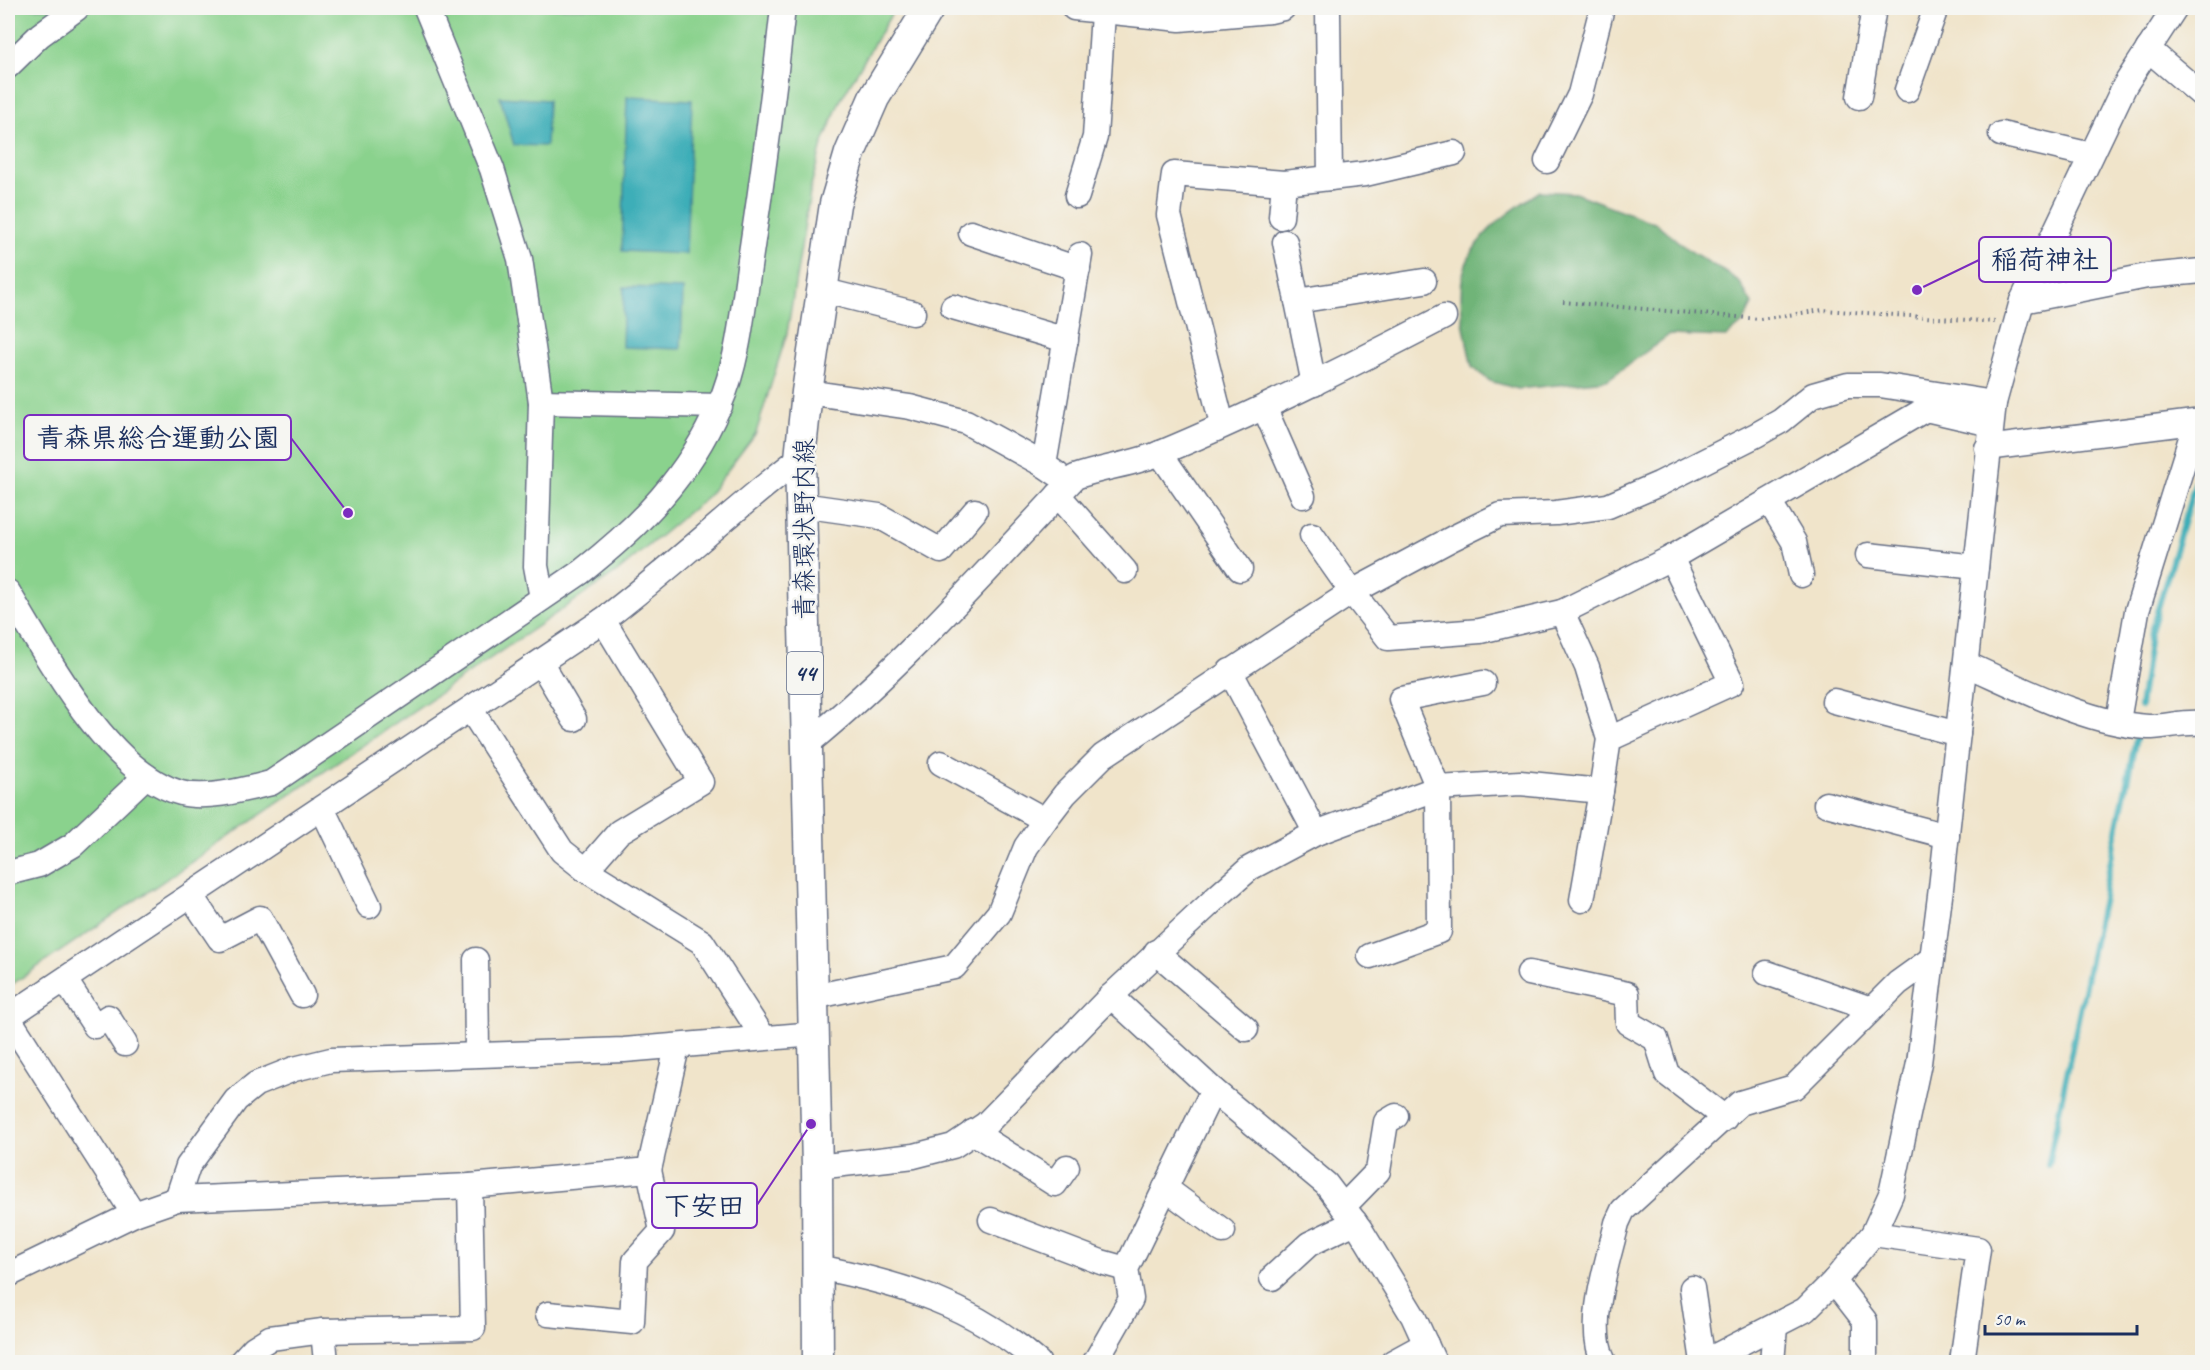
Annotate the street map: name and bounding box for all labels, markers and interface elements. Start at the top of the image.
callout: 稲荷神社 [1979,237,2111,282]
text: 稲荷神社 [1991,243,2099,277]
callout: 青森県総合運動公園 [24,415,291,460]
text: 青森県総合運動公園 [37,421,280,455]
street label: 青森環状野内線 [788,438,821,620]
road number: 44 [787,652,823,694]
callout: 下安田 [652,1183,757,1228]
text: 下安田 [664,1189,745,1223]
scale bar [1985,1298,2136,1336]
text: 50 m [1994,1308,2027,1330]

